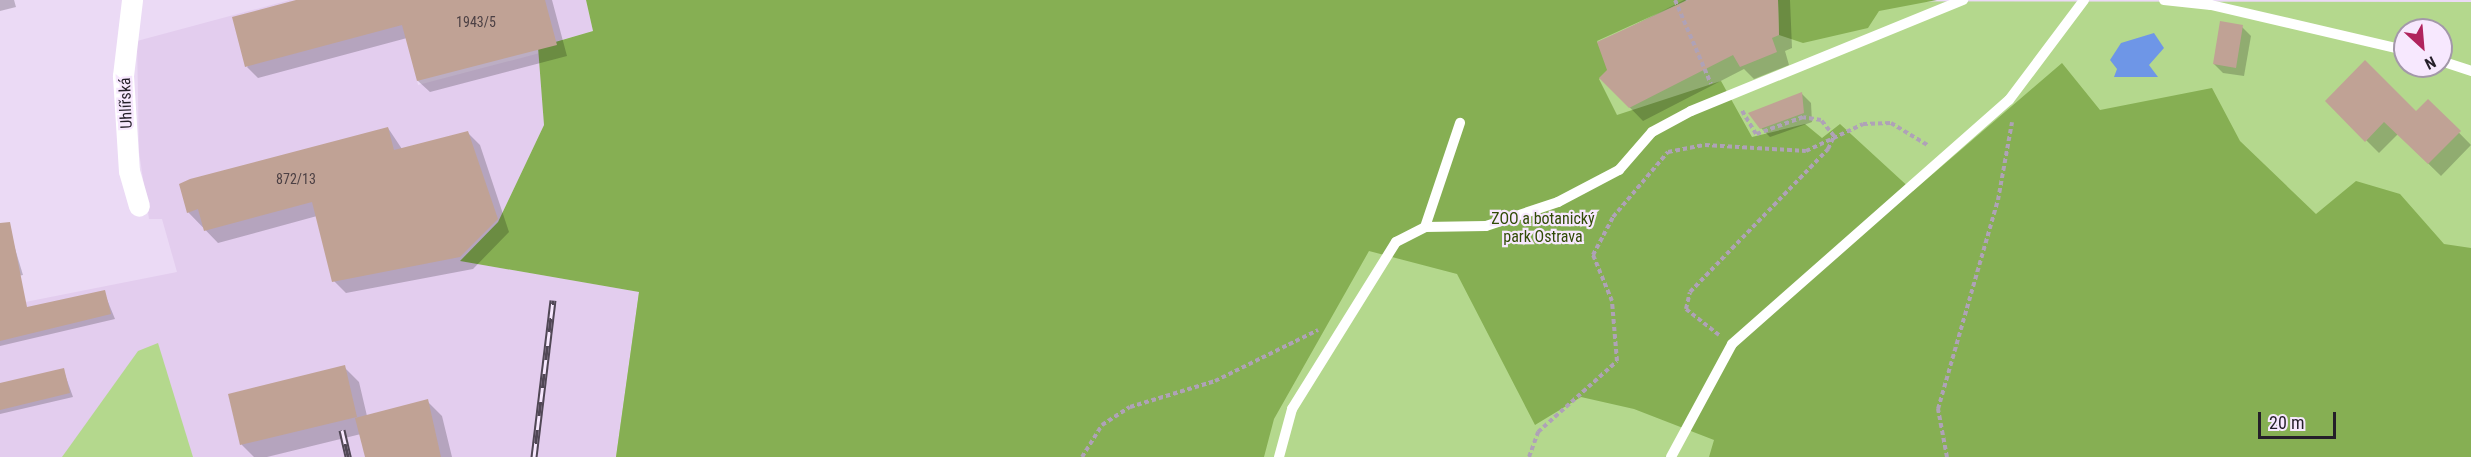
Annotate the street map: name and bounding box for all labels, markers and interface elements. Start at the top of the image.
house number: 1943/5 [456,14,496,30]
north arrow [2393,18,2453,78]
text: N [2422,52,2439,74]
street label: Uhlířská [116,77,136,129]
house number: 872/13 [276,171,316,187]
park label: ZOO a botanický park Ostrava [1491,209,1595,247]
scale bar [2261,400,2339,438]
text: 20 m [2269,412,2304,433]

